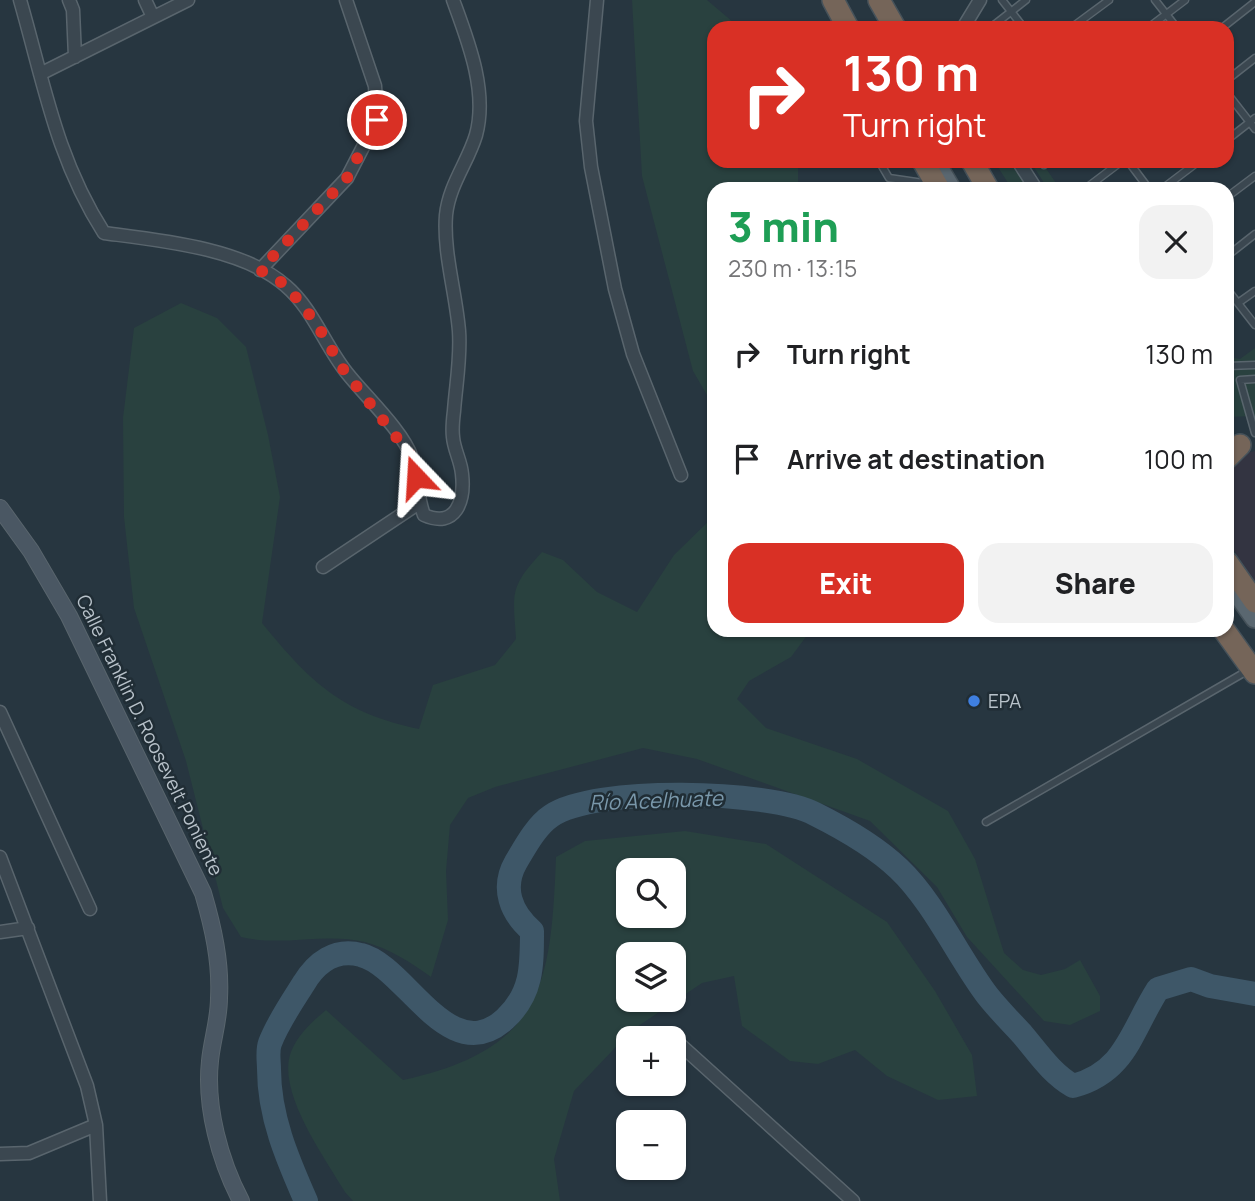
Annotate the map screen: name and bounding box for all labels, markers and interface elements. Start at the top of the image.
text: 130 m [843,39,979,106]
icon: right [728,49,819,140]
pin [347,90,407,150]
icon: arrive [358,101,396,139]
text: Turn right [843,103,986,147]
text: 3 min [728,197,839,255]
button: close [1139,205,1213,279]
text: 230 m · 13:15 [728,252,857,284]
icon: right [728,335,766,373]
text: Turn right [787,336,911,372]
text: 130 m [1145,336,1213,372]
position arrow [379,440,453,514]
icon: arrive [728,440,766,478]
text: Arrive at destination [787,441,1045,477]
text: 100 m [1144,441,1213,477]
button: Exit [728,543,964,623]
button: Share [978,543,1213,623]
street label: Calle Franklin D. Roosevelt Poniente [70,590,230,880]
place label: EPA [988,688,1021,714]
marker: EPA [966,693,982,709]
water label: Río Acelhuate [589,784,725,816]
map controls [616,858,686,1180]
button: search [616,858,686,928]
button: layers [616,942,686,1012]
button: + [616,1026,686,1096]
button: − [616,1110,686,1180]

